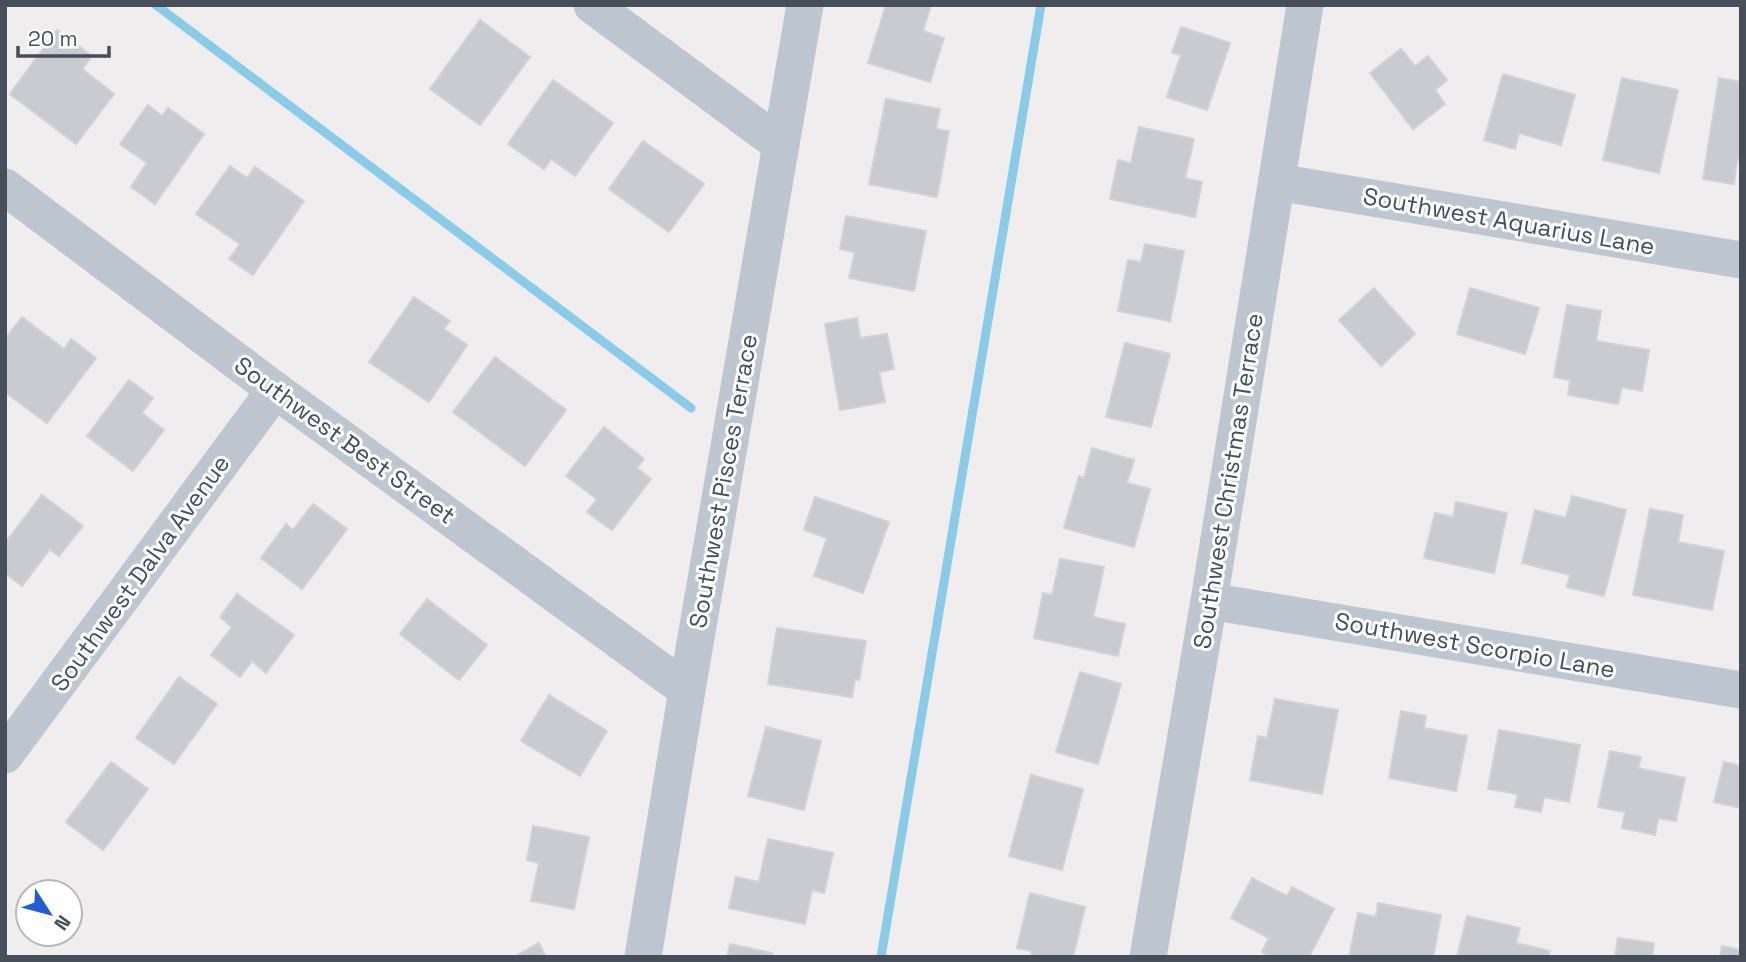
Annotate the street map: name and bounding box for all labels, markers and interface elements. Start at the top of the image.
scale bar [18,14,108,58]
text: 20 m [28,25,78,52]
street label: Southwest Aquarius Lane [1361,180,1657,262]
street label: Southwest Christmas Terrace [1186,311,1270,651]
street label: Southwest Pisces Terrace [682,332,764,630]
street label: Southwest Best Street [228,349,462,531]
street label: Southwest Dalva Avenue [44,449,236,697]
street label: Southwest Scorpio Lane [1333,605,1617,685]
north arrow [14,878,84,948]
text: N [48,910,76,935]

